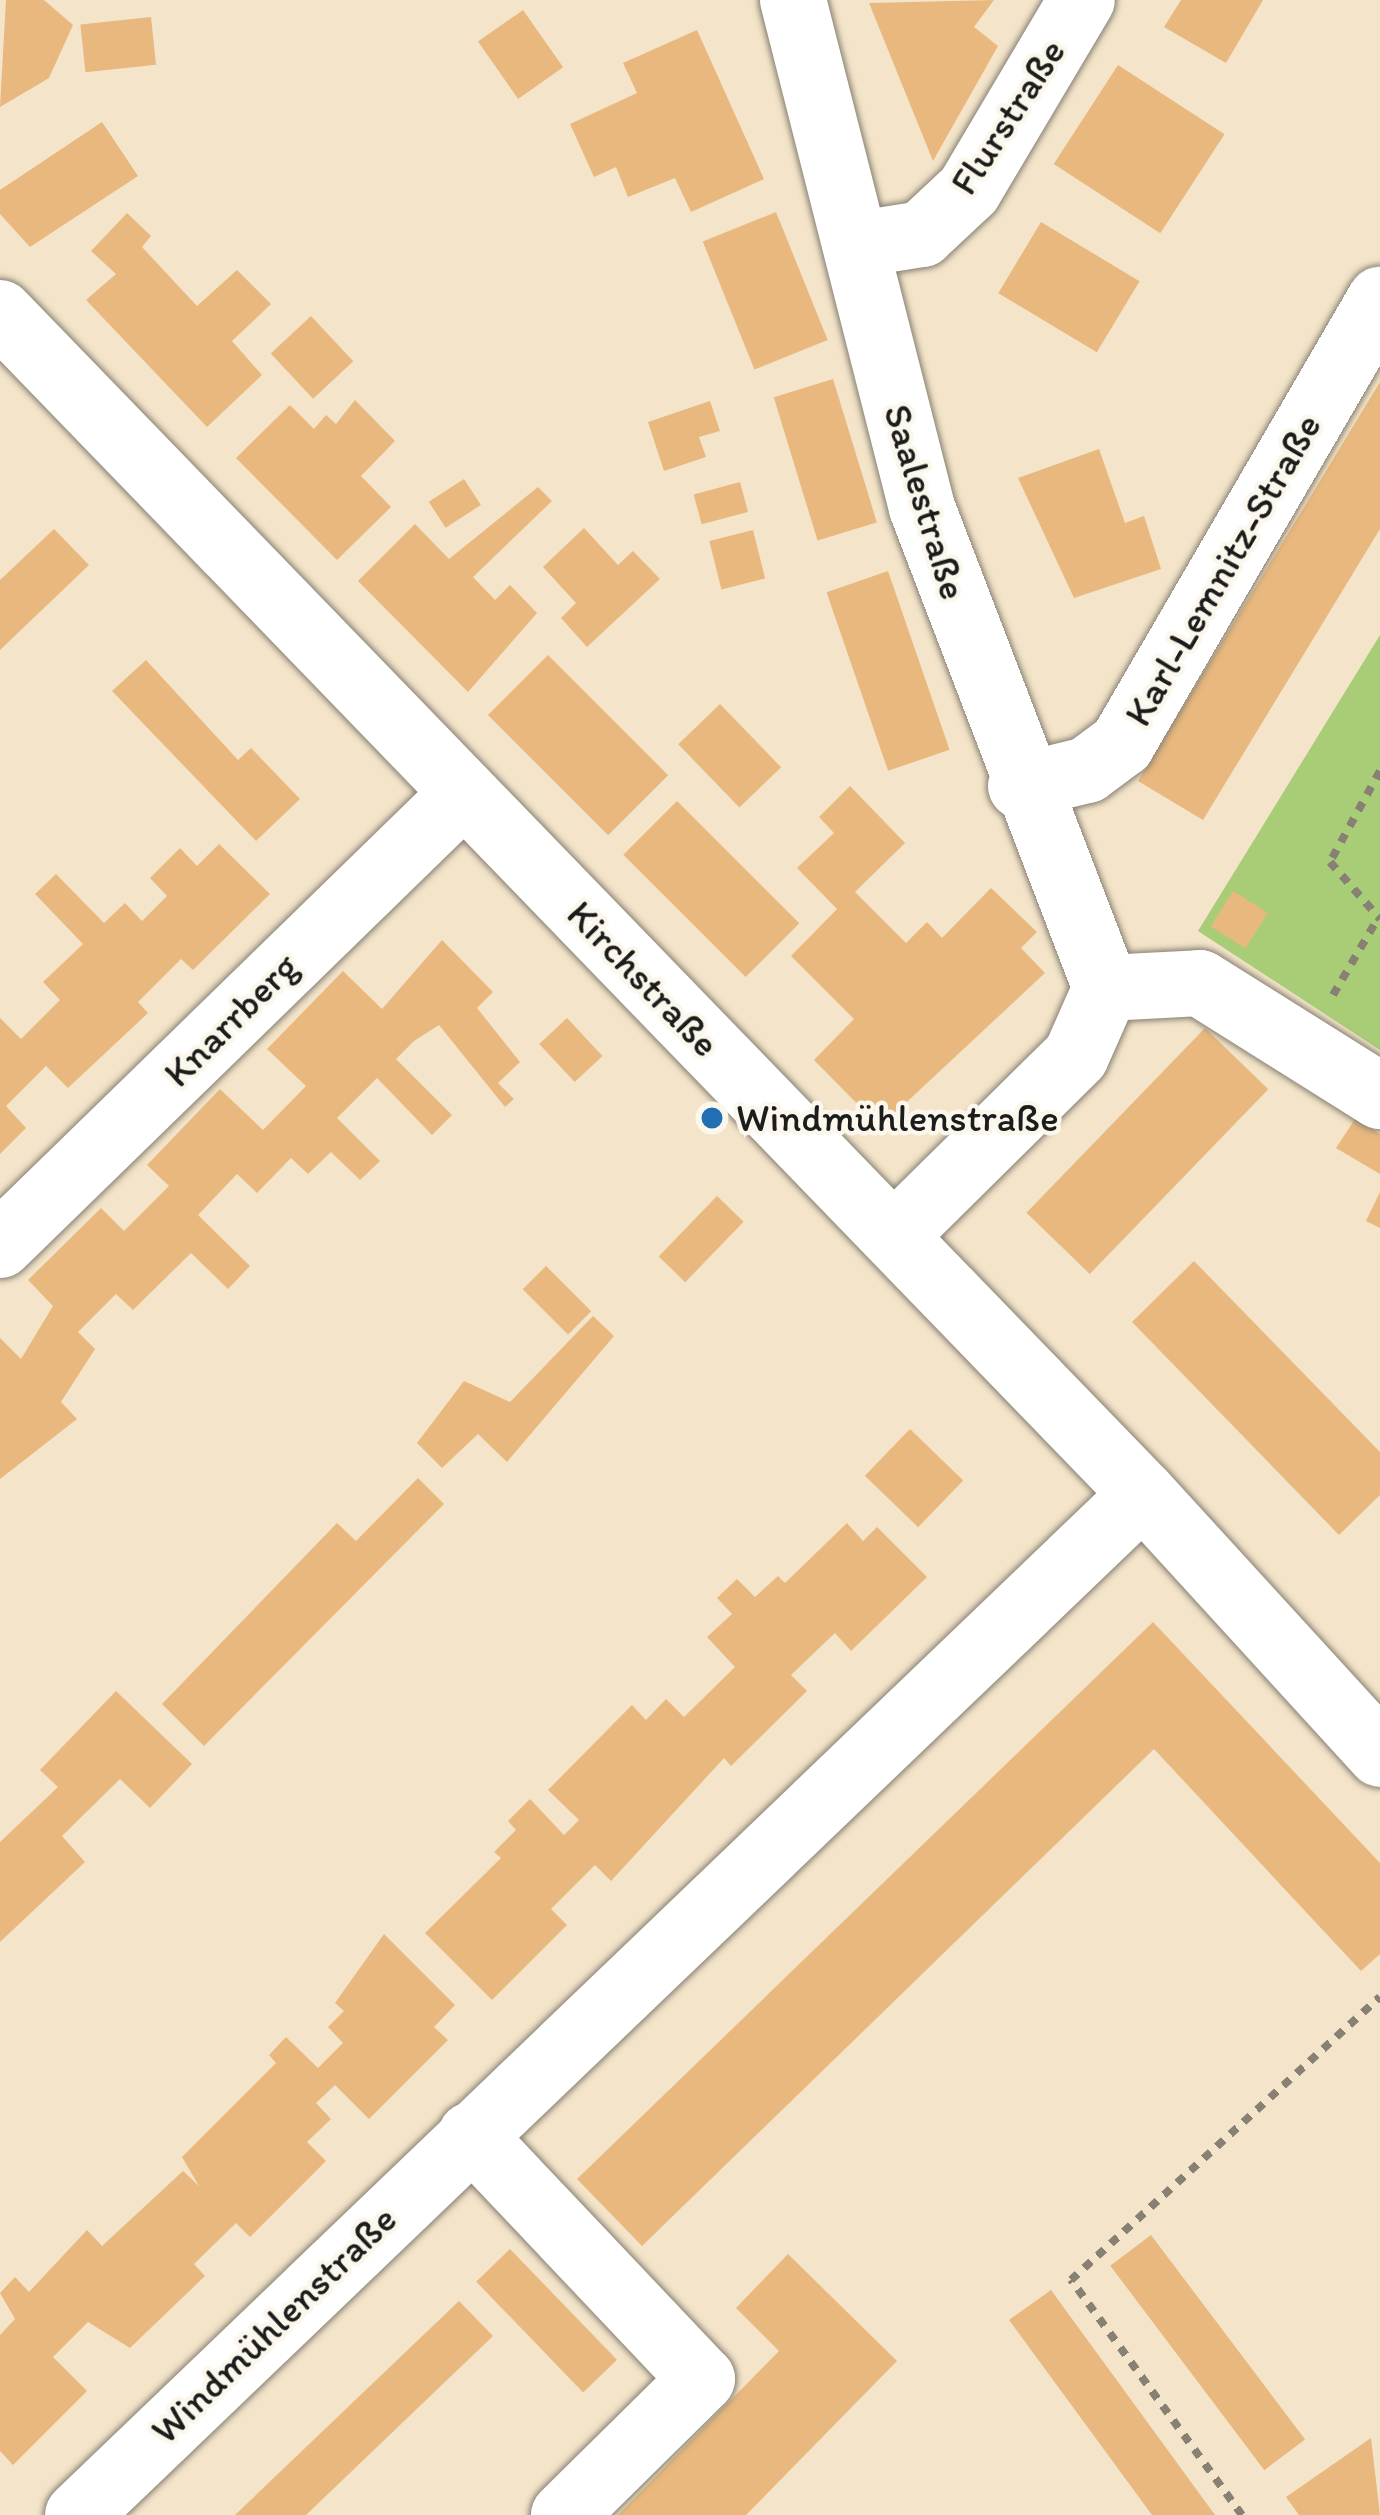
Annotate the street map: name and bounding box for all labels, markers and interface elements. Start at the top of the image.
street label: Flurstraße [940,30,1076,204]
street label: Saalestraße [873,399,977,605]
street label: Karl-Lemnitz-Straße [1115,406,1331,734]
street label: Kirchstraße [557,891,729,1067]
street label: Knarrberg [154,943,308,1097]
place label: Windmühlenstraße [736,1095,1059,1141]
marker: Windmühlenstraße [699,1105,725,1131]
street label: Windmühlenstraße [142,2196,406,2454]

